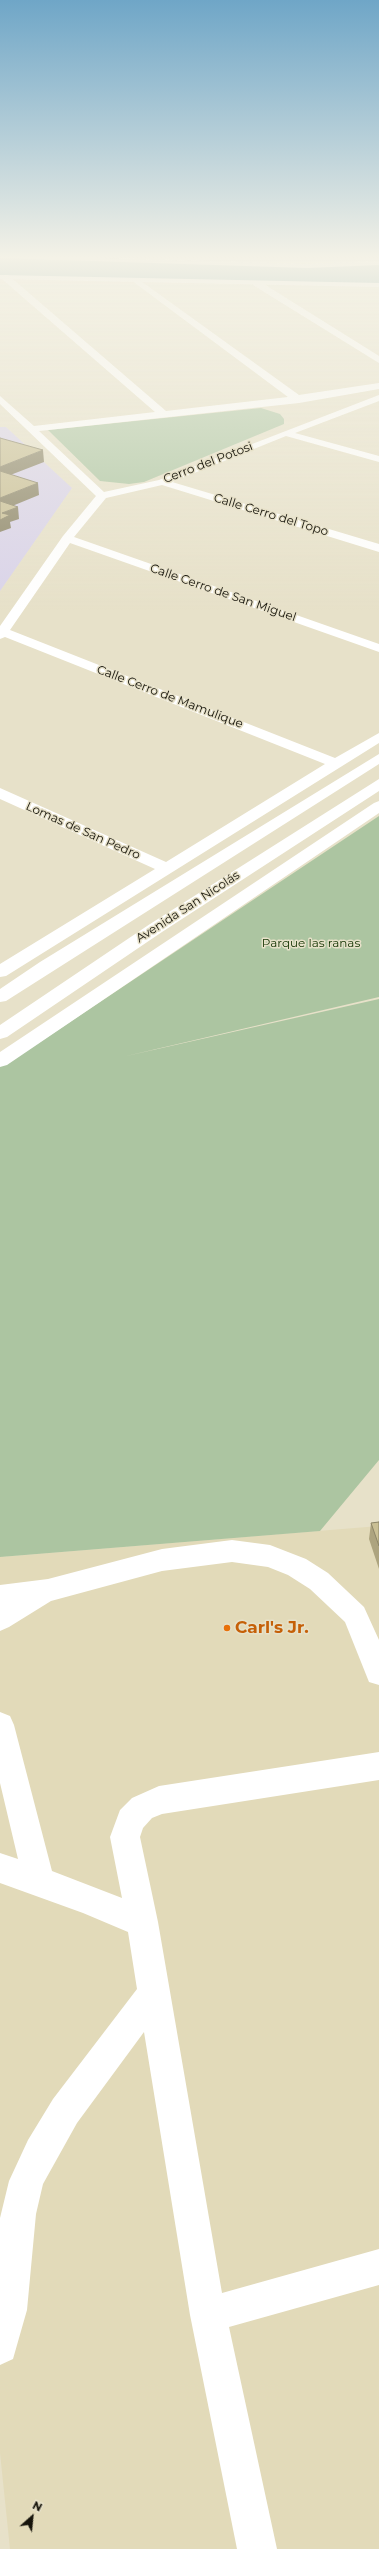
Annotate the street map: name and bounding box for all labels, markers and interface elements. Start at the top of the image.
street label: Cerro del Potosi [161,439,255,487]
street label: Calle Cerro del Topo [212,491,330,539]
street label: Calle Cerro de San Miguel [148,561,298,625]
street label: Calle Cerro de Mamulique [95,662,245,732]
street label: Lomas de San Pedro [24,799,142,863]
street label: Avenida San Nicolás [134,868,242,946]
park label: Parque las ranas [262,936,360,950]
place label: Carl's Jr. [235,1618,309,1638]
marker: Carl's Jr. [222,1623,232,1633]
north arrow [12,2497,52,2537]
text: N [30,2498,45,2515]

